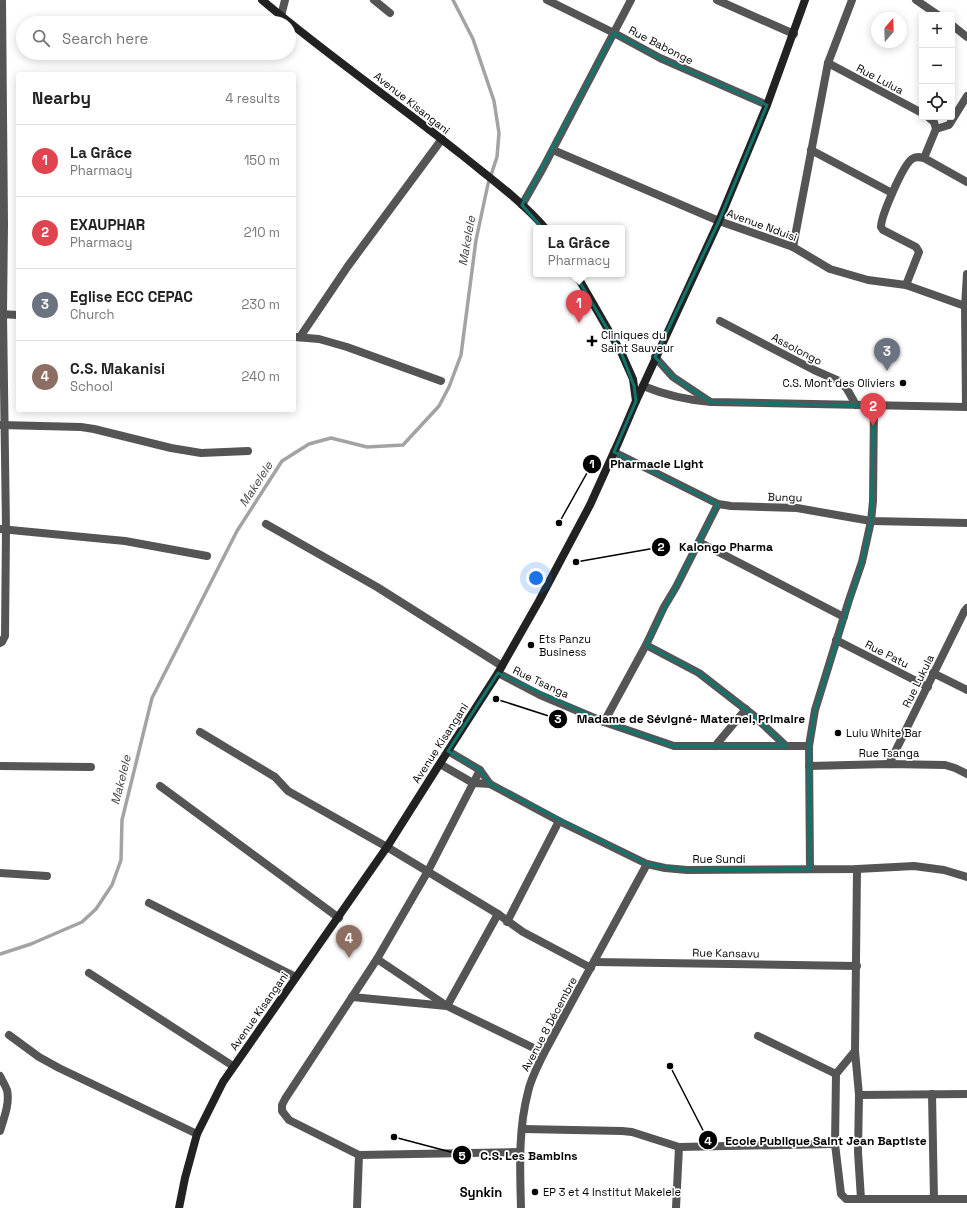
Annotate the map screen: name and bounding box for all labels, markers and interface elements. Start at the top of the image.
north arrow [871,12,907,48]
map controls [919,12,955,120]
button: + [919,12,955,48]
search box [16,16,296,60]
street label: Rue Babonge [626,23,696,67]
icon: search [30,27,52,49]
text: Search here [62,29,148,48]
button: − [919,48,955,84]
street label: Rue Lulua [854,61,907,98]
street label: Avenue Kisangani [371,69,453,137]
button: locate [919,84,955,120]
text: Nearby [32,87,91,109]
text: 4 results [225,90,280,107]
text: La Grâce [70,143,132,162]
text: 1 [42,152,48,169]
text: 150 m [244,152,280,169]
text: Pharmacy [70,162,132,179]
street label: Avenue Nduisi [725,206,799,244]
water label: Makelele [455,214,479,267]
text: EXAUPHAR [70,215,145,234]
text: 2 [41,224,49,241]
text: 210 m [244,224,280,241]
popup [533,225,625,277]
text: La Grâce [548,233,610,252]
text: Pharmacy [70,234,132,251]
text: Pharmacy [548,252,610,269]
text: Eglise ECC CEPAC [70,287,193,306]
pin: 1 [566,290,592,323]
text: 3 [41,296,49,313]
text: 230 m [242,296,280,313]
text: Church [70,306,115,323]
place label: Cliniques du Saint Sauveur [601,328,674,355]
street label: Assolongo [769,330,825,368]
marker: Cliniques du Saint Sauveur [586,335,598,347]
pin: 3 [874,338,900,371]
text: C.S. Makanisi [70,359,165,378]
text: 4 [41,368,49,385]
text: 240 m [242,368,280,385]
place label: C.S. Mont des Oliviers [782,376,895,390]
text: School [70,378,113,395]
marker: C.S. Mont des Oliviers [898,378,908,388]
pin: 2 [860,393,886,426]
callout: Pharmacie Light [582,452,711,476]
text: 1 [589,456,595,472]
text: Pharmacie Light [610,456,704,472]
water label: Makelele [236,458,277,510]
street label: Bungu [767,489,803,505]
callout: Kalongo Pharma [651,535,781,559]
text: 2 [657,539,665,555]
text: Kalongo Pharma [679,539,773,555]
your location [526,568,546,588]
place label: Ets Panzu Business [539,632,591,659]
street label: Rue Patu [863,637,911,671]
marker: Ets Panzu Business [526,640,536,650]
street label: Rue Lukula [899,652,937,710]
street label: Rue Tsanga [511,663,572,701]
street label: Avenue Kisangani [409,700,471,786]
callout: Madame de Sévigné- Maternel, Primaire [548,707,813,731]
text: 3 [554,711,562,727]
text: Madame de Sévigné- Maternel, Primaire [577,711,805,727]
place label: Lulu White Bar [846,726,922,740]
marker: Lulu White Bar [833,728,843,738]
street label: Rue Tsanga [859,746,920,760]
water label: Makelele [107,753,135,806]
street label: Rue Sundi [692,852,746,866]
pin: 4 [336,925,362,958]
street label: Rue Kansavu [692,945,760,961]
street label: Avenue Kisangani [227,969,291,1053]
street label: Avenue 8 Décembre [518,974,580,1074]
callout: Ecole Publique Saint Jean Baptiste [698,1128,935,1152]
text: 4 [704,1133,712,1149]
text: Ecole Publique Saint Jean Baptiste [725,1133,927,1149]
callout: C.S. Les Bambins [452,1143,586,1167]
text: 5 [458,1148,466,1164]
text: C.S. Les Bambins [480,1148,578,1164]
district label: Synkin [460,1184,502,1201]
place label: EP 3 et 4 Institut Makelele [543,1185,681,1199]
marker: EP 3 et 4 Institut Makelele [530,1187,540,1197]

